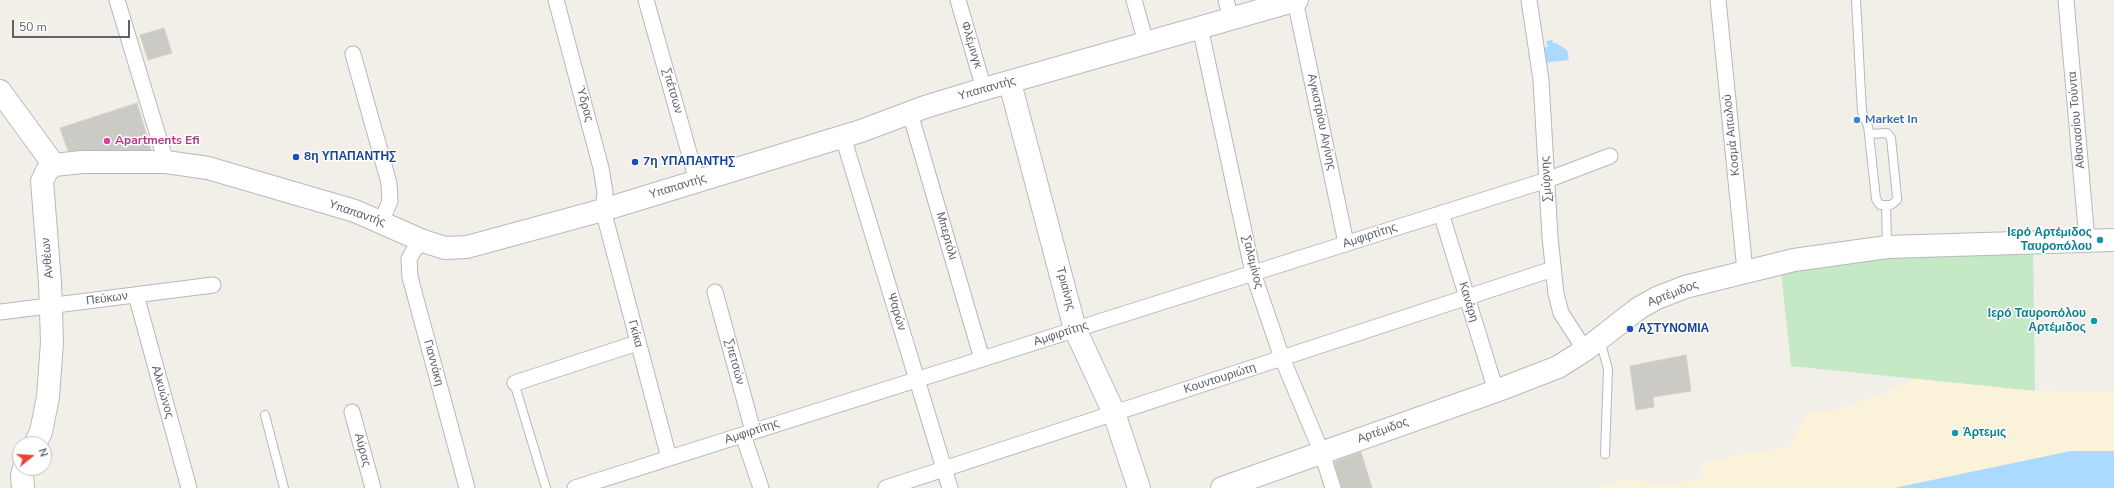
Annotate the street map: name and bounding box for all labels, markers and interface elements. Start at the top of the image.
scale bar [14,12,132,38]
text: 50 m [19,19,47,35]
street label: Φλέμινγκ [957,20,985,70]
street label: Σπέτσων [659,66,685,116]
street label: Αθανασίου Τούντα [2066,71,2088,169]
street label: Αγκιστρίου Αιγίνης [1304,72,1338,172]
street label: Υπαπαντής [957,74,1017,104]
street label: Ύδρας [572,85,596,123]
street label: Κοσμά Αιτωλού [1721,93,1743,177]
place label: Market In [1865,113,1918,127]
marker: Market In [1852,115,1862,125]
place label: Apartments Efi [115,134,200,148]
marker: Apartments Efi [102,136,112,146]
place label: 8η ΥΠΑΠΑΝΤΗΣ [304,150,396,164]
marker: 8η ΥΠΑΠΑΝΤΗΣ [291,152,301,162]
place label: 7η ΥΠΑΠΑΝΤΗΣ [643,155,735,169]
street label: Σμύρνης [1539,156,1555,202]
marker: 7η ΥΠΑΠΑΝΤΗΣ [630,157,640,167]
street label: Υπαπαντής [648,171,708,203]
street label: Υπαπαντής [327,198,387,230]
street label: Μπερτόλι [932,211,960,261]
street label: Αμφιρτίτης [1341,220,1399,252]
place label: Ιερό Αρτέμιδος Ταυροπόλου [2007,226,2092,254]
street label: Σαλαμίνος [1238,234,1266,290]
marker: Ιερό Αρτέμιδος Ταυροπόλου [2095,235,2105,245]
street label: Ανθέων [39,237,57,279]
street label: Τριαίνης [1052,265,1078,313]
street label: Αρτέμιδος [1646,278,1700,310]
street label: Κανάρη [1455,280,1481,324]
street label: Πεύκων [85,289,129,309]
street label: Ψαρών [883,291,909,333]
place label: Ιερό Ταυροπόλου Αρτέμιδος [1988,307,2086,335]
marker: Ιερό Ταυροπόλου Αρτέμιδος [2089,316,2099,326]
street label: Αμφιρτίτης [1032,318,1090,350]
street label: Γκίκα [624,319,646,349]
place label: ΑΣΤΥΝΟΜΙΑ [1638,322,1709,336]
marker: ΑΣΤΥΝΟΜΙΑ [1625,324,1635,334]
street label: Σπετσών [721,337,747,387]
street label: Γιαννάκη [420,338,446,388]
street label: Κουντουριώτη [1182,361,1258,397]
street label: Αλκυώνος [148,364,176,420]
street label: Αρτέμιδος [1356,415,1410,447]
street label: Αμφιρτίτης [723,416,781,448]
place label: Άρτεμις [1963,426,2006,440]
marker: Άρτεμις [1950,428,1960,438]
street label: Αύρας [351,432,373,468]
north arrow [12,436,52,476]
text: N [35,446,51,459]

